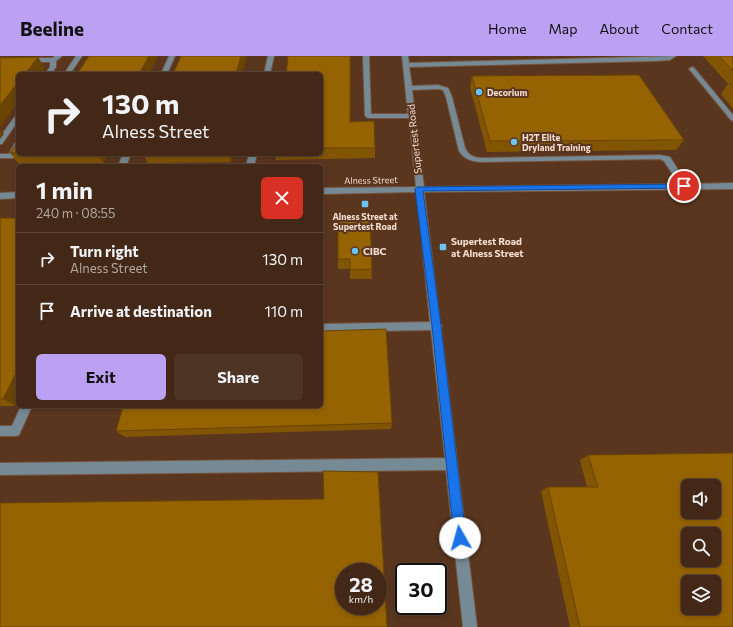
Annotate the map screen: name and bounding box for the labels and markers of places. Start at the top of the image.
marker: Decorium [474,87,484,97]
place label: Decorium [487,87,527,98]
place label: H2T Elite Dryland Training [522,132,591,153]
marker: H2T Elite Dryland Training [509,137,519,147]
pin [667,169,701,203]
marker: Alness Street at Supertest Road [360,199,370,209]
place label: Alness Street at Supertest Road [332,211,398,232]
place label: Supertest Road at Alness Street [451,235,523,259]
marker: Supertest Road at Alness Street [438,242,448,252]
place label: CIBC [363,245,387,257]
marker: CIBC [350,246,360,256]

